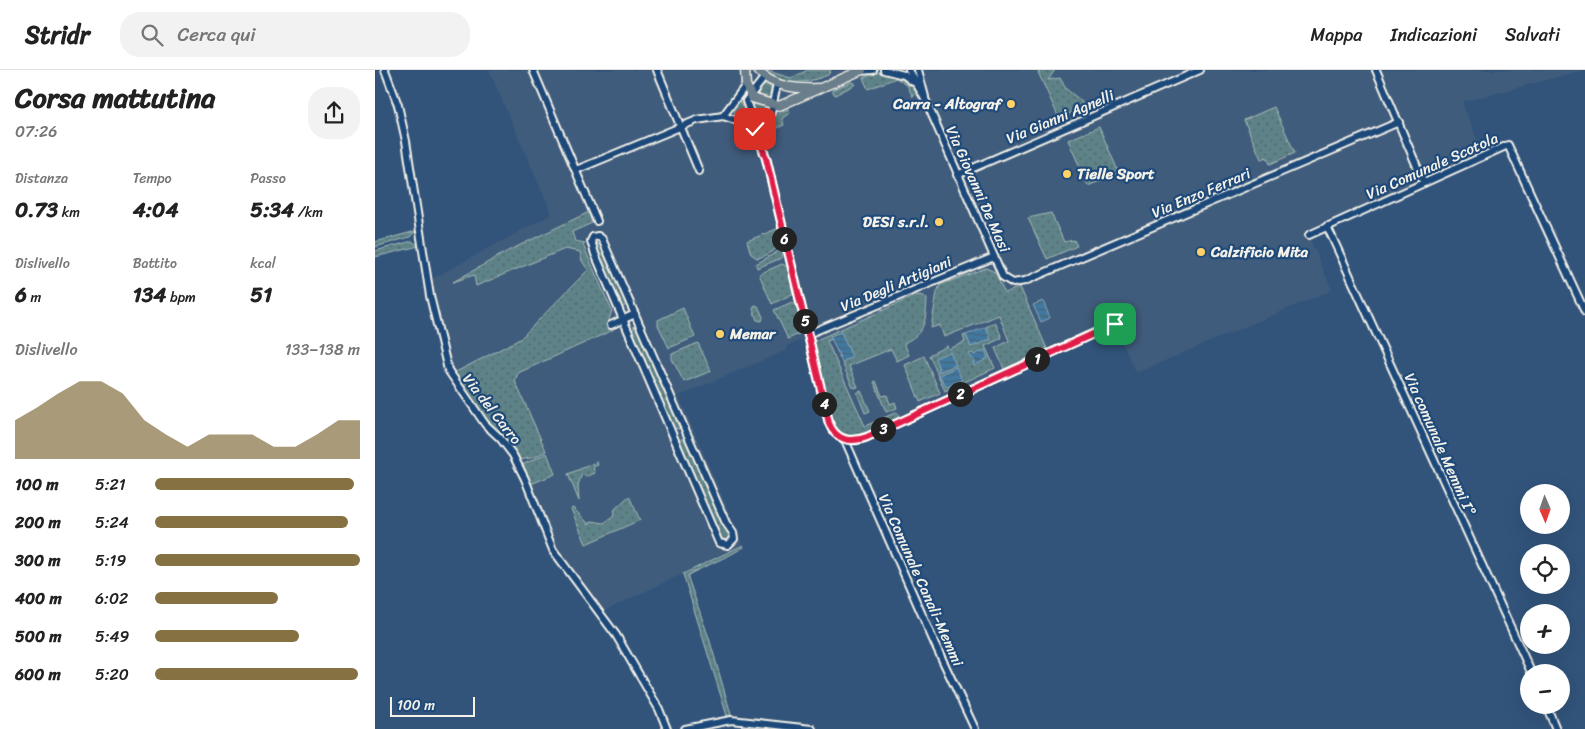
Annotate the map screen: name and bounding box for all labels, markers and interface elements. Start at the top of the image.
search box [120,12,470,57]
text: Stridr [25,14,90,56]
text: Cerca qui [178,18,256,51]
text: Mappa [1310,19,1362,51]
text: Indicazioni [1390,19,1477,51]
text: Salvati [1505,19,1560,51]
icon: search [138,21,166,49]
text: Corsa mattutina [15,73,215,122]
street label: Via Gianni Agnelli [1002,82,1119,151]
button: share [308,87,360,139]
place label: Carra - Altograf [892,91,1003,117]
marker: Carra - Altograf [1005,98,1017,110]
pin [734,108,776,150]
icon: check [741,115,769,143]
text: 07:26 [15,117,57,146]
street label: Via Giovanni De Masi [938,121,1018,257]
street label: Via Comunale Scotola [1362,125,1503,207]
street label: Via Enzo Ferrari [1147,160,1255,226]
place label: Tielle Sport [1077,161,1155,187]
text: Distanza [15,166,68,191]
text: Tempo [133,166,172,191]
text: Passo [250,166,286,191]
marker: Tielle Sport [1061,168,1073,180]
text: 0.73 [15,191,58,229]
text: 4:04 [133,191,179,229]
text: 5:34 [250,191,294,229]
text: km [58,200,80,225]
text: /km [294,200,323,225]
place label: DESI s.r.l. [863,209,929,235]
marker: DESI s.r.l. [933,216,945,228]
pin: 6 [771,226,797,252]
text: 6 [781,227,788,252]
place label: Calzificio Mita [1210,239,1309,265]
marker: Calzificio Mita [1195,246,1207,258]
street label: Via Degli Artigiani [836,248,957,319]
text: Dislivello [15,251,70,276]
text: Battito [133,251,177,276]
text: kcal [250,251,276,276]
text: 6 [15,276,27,314]
text: 134 [133,276,166,314]
text: 51 [250,276,272,314]
text: m [27,285,41,310]
text: bpm [166,285,196,310]
pin [1094,303,1136,345]
pin: 5 [793,308,817,334]
text: 5 [801,309,810,334]
icon: arrive [1101,310,1129,338]
place label: Memar [729,321,777,347]
marker: Memar [714,328,726,340]
text: Dislivello [15,335,78,364]
text: 133–138 m [285,335,360,364]
pin: 1 [1025,346,1049,372]
text: 1 [1034,347,1041,372]
street label: Via del Carro [456,368,529,451]
street label: Via comunale Memmi I° [1397,369,1483,520]
pin: 2 [947,382,973,406]
text: 2 [956,382,965,407]
pin: 4 [811,392,837,416]
text: 4 [820,392,829,417]
pin: 3 [871,416,895,442]
text: 3 [880,417,887,442]
text: 100 m [15,470,59,499]
text: 5:21 [95,470,126,499]
north arrow [1520,484,1570,534]
map controls [1520,484,1570,714]
street label: Via Comunale Canali-Memmi [871,489,971,671]
text: 200 m [15,508,61,537]
text: 5:24 [95,508,129,537]
button: locate [1520,544,1570,594]
text: 300 m [15,546,60,575]
text: 5:19 [95,546,126,575]
text: 400 m [15,584,62,613]
text: 6:02 [95,584,128,613]
button: + [1520,604,1570,654]
text: 500 m [15,622,61,651]
text: 5:49 [95,622,129,651]
text: 600 m [15,660,61,689]
text: 5:20 [95,660,129,689]
button: − [1520,664,1570,714]
text: 100 m [397,693,435,718]
scale bar [390,694,475,717]

